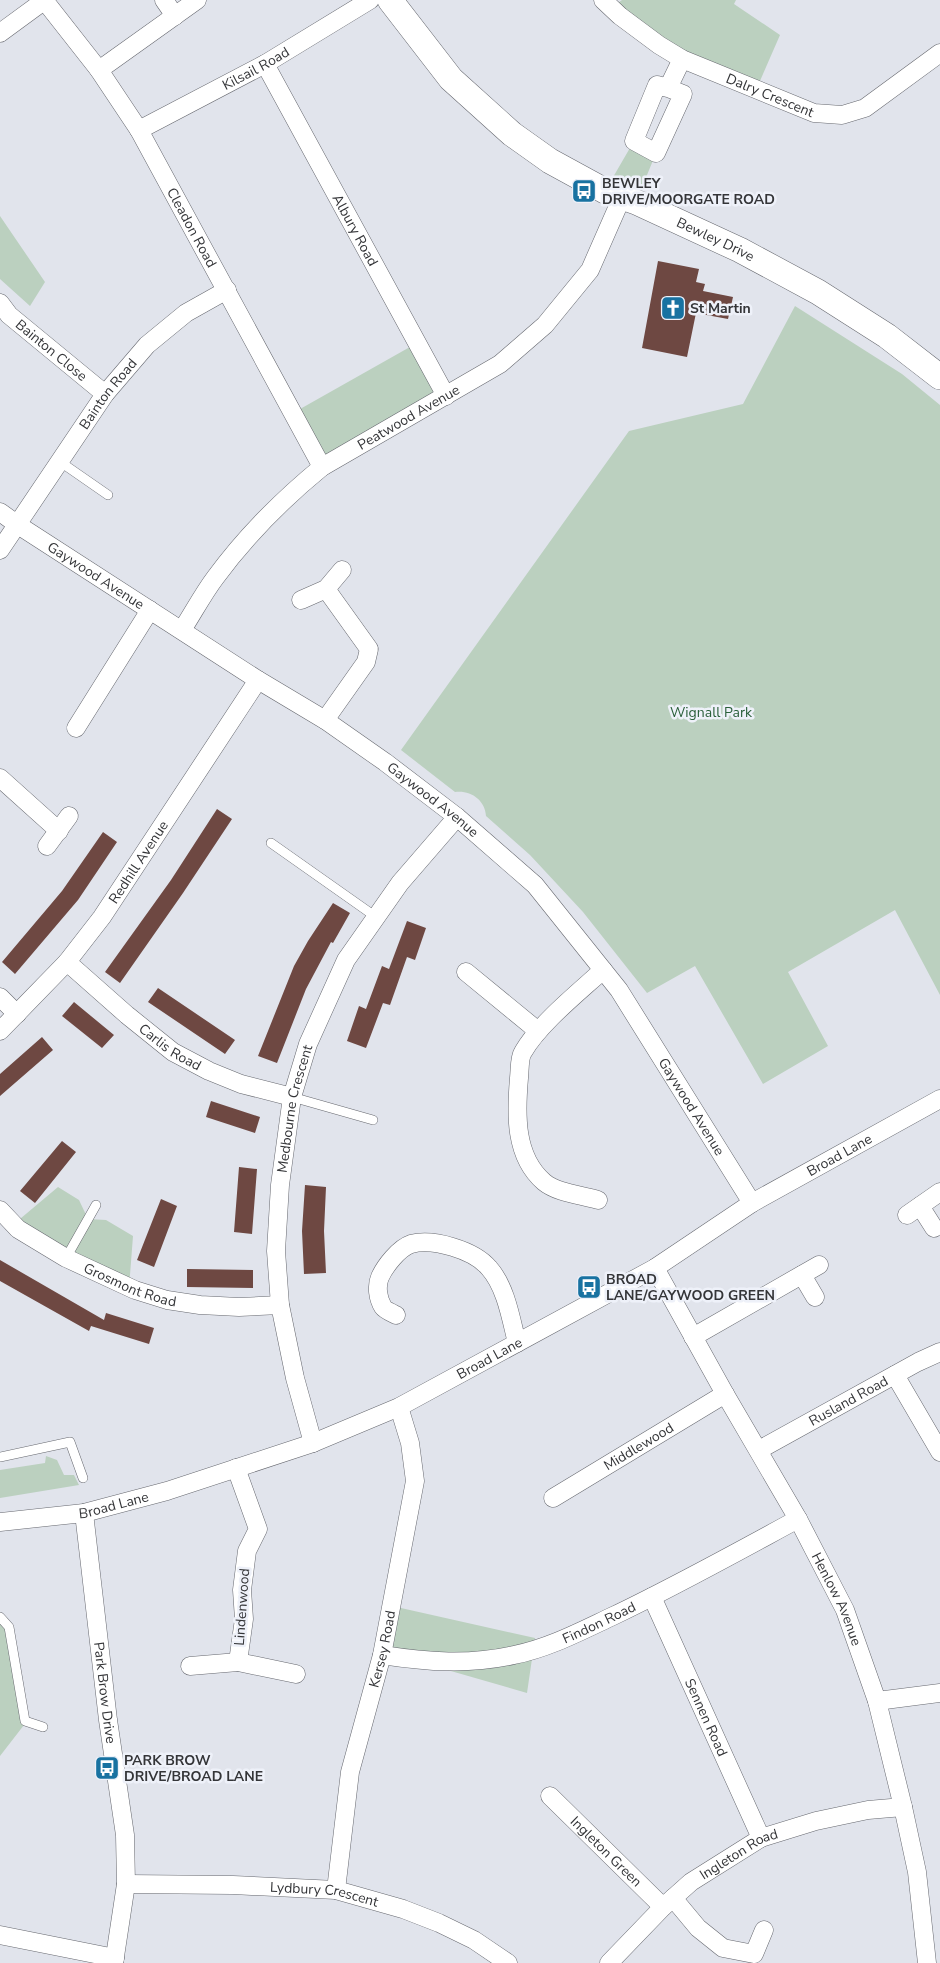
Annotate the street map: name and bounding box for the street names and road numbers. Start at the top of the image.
street label: Kilsail Road [219,42,293,94]
street label: Dalry Crescent [723,69,817,122]
street label: Cleadon Road [162,184,221,271]
street label: Albury Road [328,191,383,269]
street label: Bewley Drive [674,213,758,266]
street label: Bainton Close [12,315,91,385]
street label: Bainton Road [75,354,141,433]
street label: Peatwood Avenue [354,380,463,454]
street label: Gaywood Avenue [44,537,148,614]
street label: Gaywood Avenue [383,757,483,841]
street label: Redhill Avenue [104,817,172,907]
street label: Carlis Road [135,1019,205,1075]
street label: Medbourne Crescent [272,1042,317,1174]
street label: Gaywood Avenue [654,1054,729,1159]
street label: Broad Lane [803,1129,875,1180]
street label: Grosmont Road [81,1258,178,1311]
street label: Broad Lane [453,1332,525,1383]
street label: Rusland Road [805,1371,891,1430]
street label: Middlewood [600,1418,677,1475]
street label: Broad Lane [78,1487,151,1523]
street label: Henlow Avenue [807,1549,866,1648]
street label: Lindenwood [230,1568,254,1646]
street label: Findon Road [559,1597,639,1648]
street label: Kersey Road [364,1609,400,1690]
street label: Park Brow Drive [90,1641,121,1745]
street label: Sennen Road [681,1675,732,1759]
street label: Ingleton Green [566,1812,646,1891]
street label: Ingleton Road [696,1824,780,1884]
street label: Lydbury Crescent [270,1877,381,1911]

